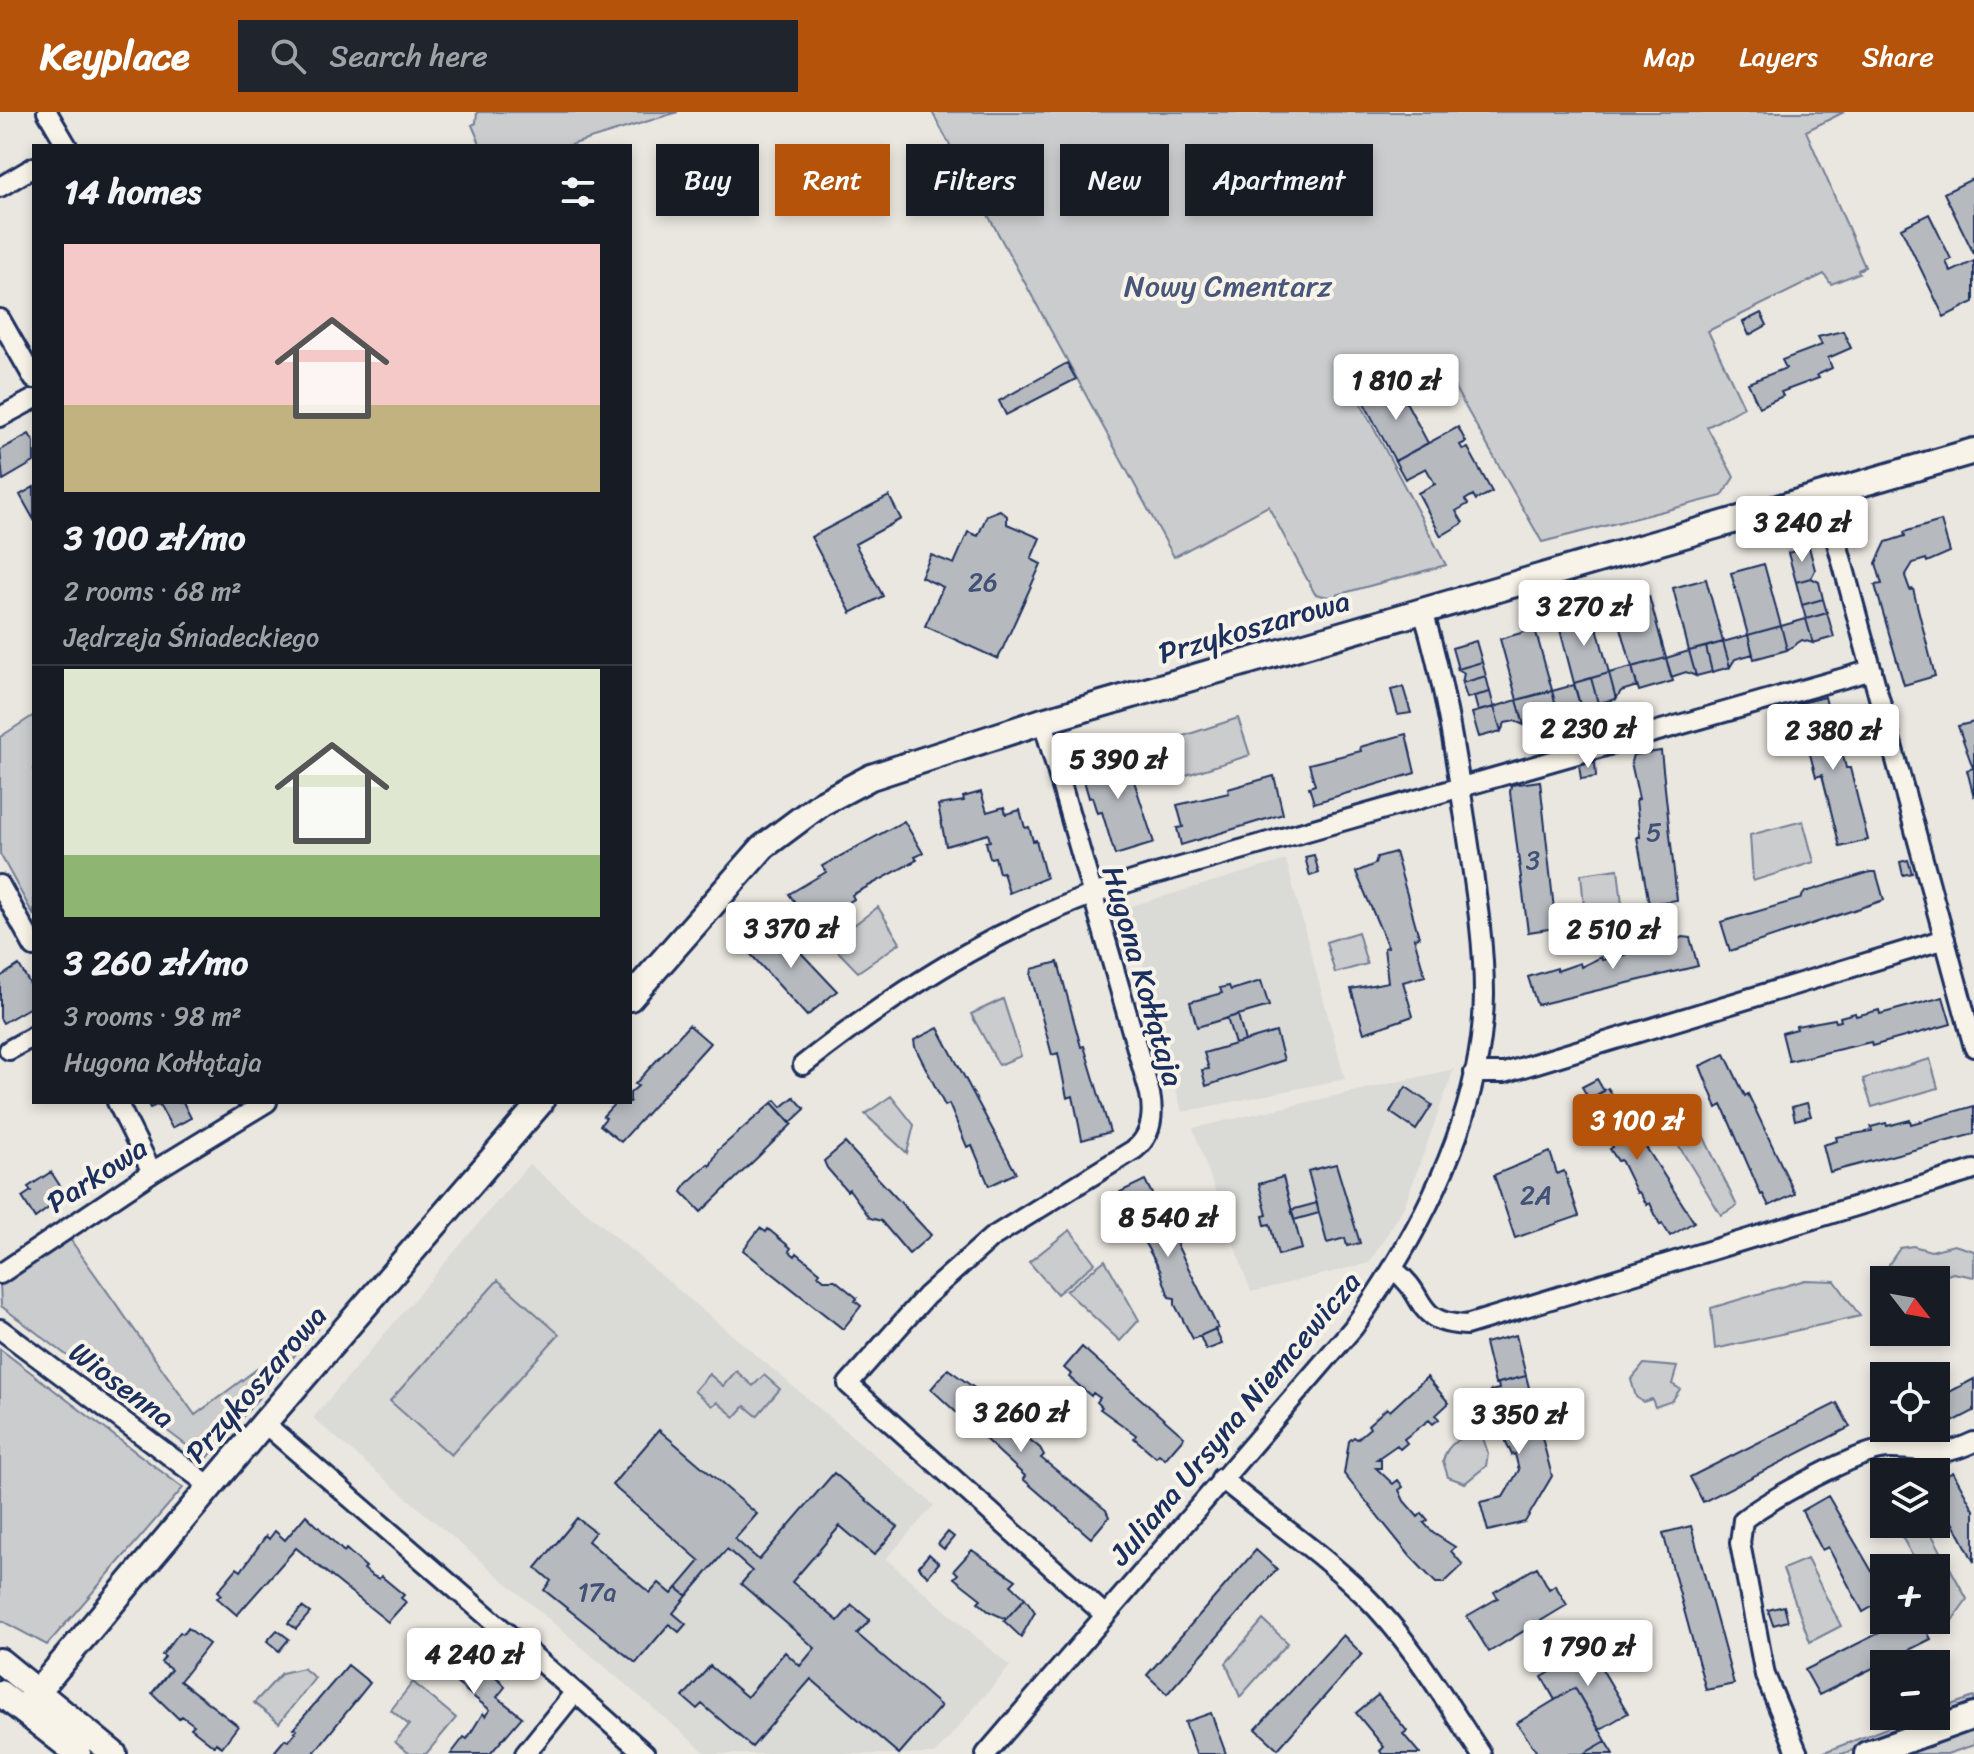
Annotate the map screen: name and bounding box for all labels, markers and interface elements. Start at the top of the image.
search box [238,20,798,92]
text: Keyplace [40,23,190,90]
text: Search here [330,29,488,83]
text: Map [1643,32,1695,81]
text: Layers [1739,32,1818,81]
text: Share [1862,32,1934,81]
icon: search [266,34,310,78]
chip: Buy [656,144,759,216]
chip: Rent [775,144,890,216]
chip: Filters [906,144,1044,216]
chip: New [1060,144,1169,216]
chip: Apartment [1185,144,1373,216]
text: 14 homes [64,162,201,222]
icon: filters [556,170,600,214]
park label: Nowy Cmentarz [1124,259,1333,313]
icon: home [260,296,404,440]
pin: 1 810 zł [1313,354,1479,422]
text: 1 810 zł [1352,357,1440,403]
pin: 3 240 zł [1719,496,1885,564]
text: 3 240 zł [1754,499,1850,545]
text: 3 100 zł/mo [64,508,245,568]
house number: 26 [968,559,998,605]
text: 2 rooms · 68 m² [64,568,241,614]
street label: Przykoszarowa [1152,574,1356,680]
pin: 3 270 zł [1501,580,1667,648]
text: 3 270 zł [1537,583,1631,629]
text: Jędrzeja Śniadeckiego [64,614,319,660]
pin: 2 230 zł [1505,702,1671,770]
pin: 2 380 zł [1750,704,1916,772]
text: 2 230 zł [1540,705,1636,751]
text: 2 380 zł [1785,707,1881,753]
icon: home [260,721,404,865]
pin: 5 390 zł [1035,733,1201,801]
text: 5 390 zł [1070,736,1166,782]
house number: 5 [1646,809,1662,855]
house number: 3 [1526,837,1540,883]
street label: Hugona Kołłątaja [1086,859,1200,1093]
pin: 3 370 zł [708,902,874,970]
pin: 2 510 zł [1530,903,1696,971]
text: 3 370 zł [744,905,838,951]
text: 2 510 zł [1567,906,1659,952]
text: 3 260 zł/mo [64,933,248,993]
text: 3 rooms · 98 m² [64,993,242,1039]
text: Hugona Kołłątaja [64,1039,262,1085]
pin: 3 100 zł [1554,1094,1720,1162]
text: 3 100 zł [1591,1097,1683,1143]
street label: Parkowa [35,1122,159,1228]
house number: 2A [1520,1172,1552,1218]
pin: 8 540 zł [1085,1191,1251,1259]
text: 8 540 zł [1119,1194,1217,1240]
street label: Juliana Ursyna Niemcewicza [1094,1258,1375,1579]
north arrow [1870,1266,1950,1346]
map controls [1870,1266,1950,1730]
street label: Przykoszarowa [171,1292,341,1476]
street label: Wiosenna [57,1327,187,1443]
button: locate [1870,1362,1950,1442]
pin: 3 260 zł [938,1386,1104,1454]
pin: 3 350 zł [1436,1388,1602,1456]
text: 3 260 zł [974,1389,1068,1435]
text: 3 350 zł [1471,1391,1567,1437]
button: layers [1870,1458,1950,1538]
button: + [1870,1554,1950,1634]
house number: 17a [577,1569,617,1615]
pin: 1 790 zł [1505,1620,1671,1688]
text: 1 790 zł [1542,1623,1634,1669]
pin: 4 240 zł [391,1628,557,1696]
text: 4 240 zł [425,1631,523,1677]
button: − [1870,1650,1950,1730]

